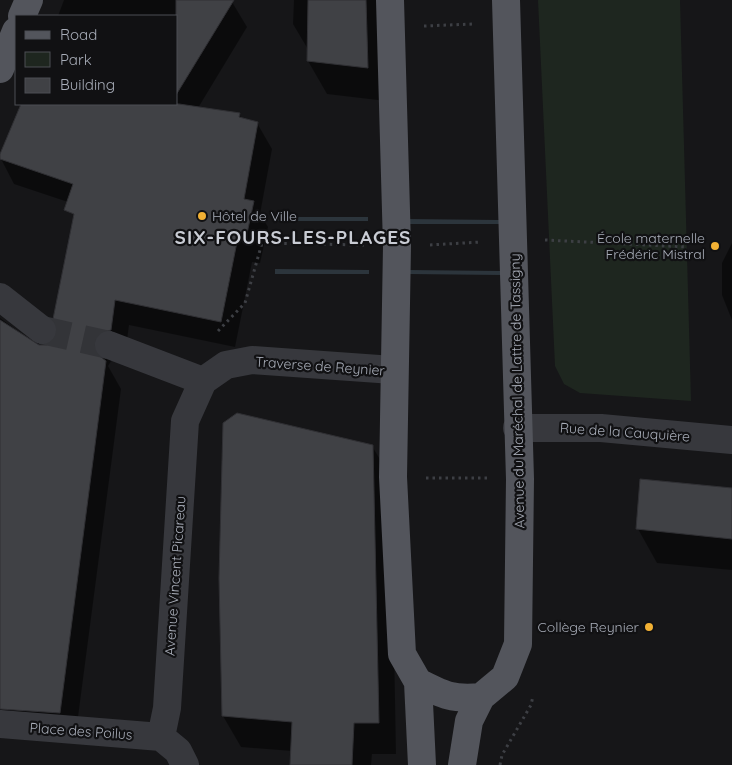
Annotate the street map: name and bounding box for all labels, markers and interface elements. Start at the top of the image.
legend [15,15,178,105]
text: Road [60,25,97,44]
text: Park [60,50,92,69]
text: Building [60,75,115,94]
place label: Hôtel de Ville [212,207,297,225]
marker: Hôtel de Ville [196,210,208,222]
district label: SIX-FOURS-LES-PLAGES [175,225,411,249]
place label: École maternelle Frédéric Mistral [597,229,705,263]
marker: École maternelle Frédéric Mistral [709,240,721,252]
street label: Avenue du Maréchal de Lattre de Tassigny [506,253,528,529]
street label: Traverse de Reynier [255,352,386,380]
street label: Rue de la Cauquière [559,418,691,446]
street label: Avenue Vincent Picareau [160,495,190,657]
place label: Collège Reynier [538,618,640,636]
marker: Collège Reynier [643,621,655,633]
street label: Place des Poilus [29,718,133,744]

